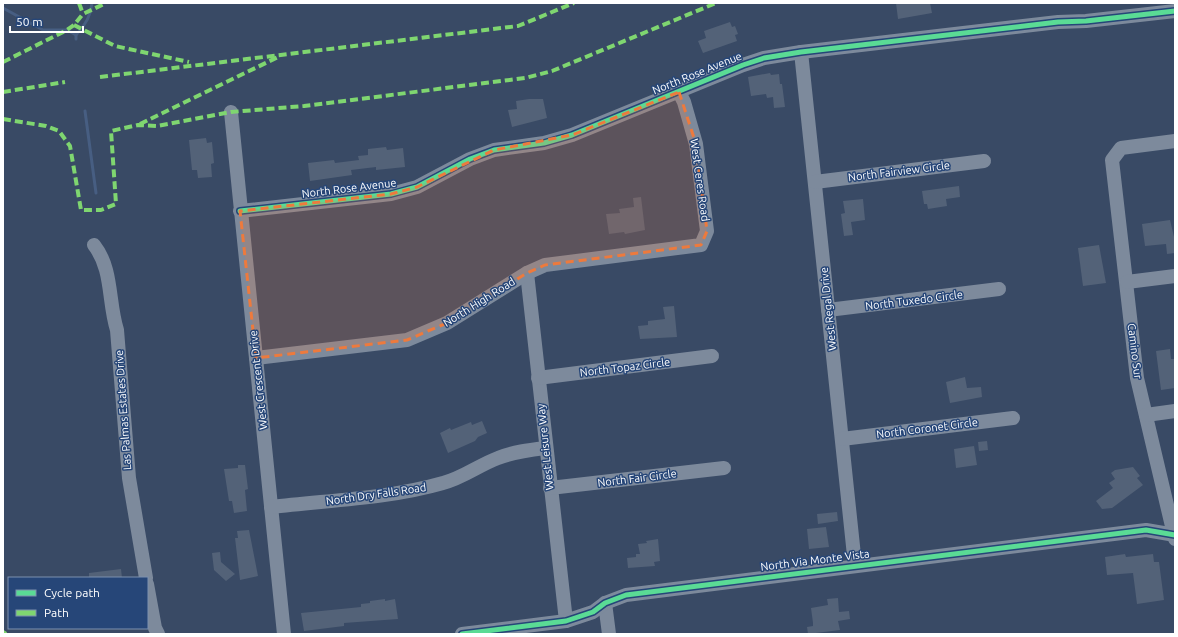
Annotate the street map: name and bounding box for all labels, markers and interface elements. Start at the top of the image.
scale bar [10,8,83,34]
text: 50 m [16,15,43,28]
street label: North Rose Avenue [651,50,743,96]
street label: West Ceres Road [688,138,712,222]
street label: North Fairview Circle [847,159,951,183]
street label: North Rose Avenue [301,176,397,200]
street label: West Regal Drive [818,267,838,351]
street label: North High Road [441,275,517,329]
street label: North Tuxedo Circle [865,288,963,312]
street label: Camino Sur [1126,322,1144,380]
street label: West Crescent Drive [247,330,269,430]
street label: Las Palmas Estates Drive [113,349,133,471]
street label: North Topaz Circle [579,356,671,378]
street label: West Leisure Way [534,403,556,491]
street label: North Coronet Circle [876,416,978,440]
street label: North Fair Circle [597,467,677,489]
street label: North Dry Falls Road [325,481,427,507]
street label: North Via Monte Vista [760,547,870,573]
legend [8,577,148,629]
text: Cycle path [44,586,100,599]
text: Path [44,606,69,619]

